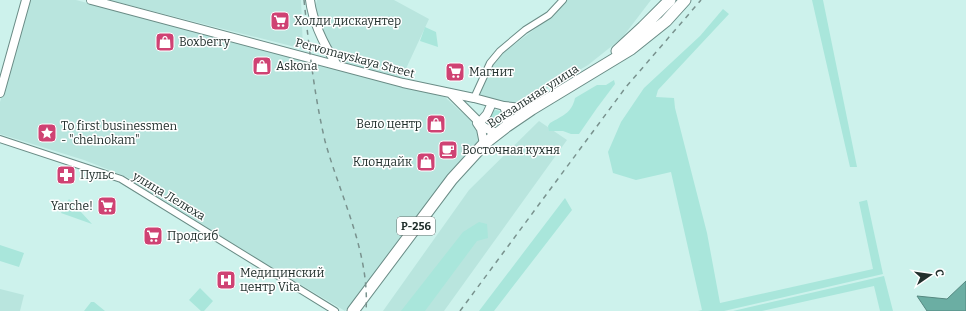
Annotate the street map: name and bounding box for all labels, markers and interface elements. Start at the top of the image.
supermarket icon: Холди дискаунтер [269,10,291,32]
place label: Холди дискаунтер [294,14,401,28]
shop icon: Boxberry [154,31,176,53]
place label: Boxberry [179,35,231,49]
street label: Pervomayskaya Street [294,35,417,81]
shop icon: Askona [251,55,273,77]
place label: Askona [276,59,318,73]
supermarket icon: Магнит [444,61,466,83]
street label: Вокзальная улица [485,61,582,131]
place label: Магнит [469,65,514,79]
shop icon: Вело центр [425,113,447,135]
place label: Вело центр [356,117,422,131]
place label: To first businessmen - "chelnokam" [61,119,178,147]
place icon: To first businessmen - "chelnokam" [36,122,58,144]
cafe icon: Восточная кухня [437,139,459,161]
place label: Восточная кухня [462,143,560,157]
shop icon: Клондайк [415,151,437,173]
place label: Клондайк [353,155,412,169]
pharmacy icon: Пульс [55,164,77,186]
place label: Пульс [80,168,114,182]
street label: улица Лелюха [129,168,208,223]
supermarket icon: Yarche! [96,195,118,217]
place label: Yarche! [51,199,93,213]
road number: Р-256 [397,217,435,235]
supermarket icon: Продсиб [142,225,164,247]
place label: Продсиб [167,229,218,243]
north arrow [910,255,950,295]
place label: Медицинский центр Vita [240,266,325,294]
text: С [932,268,946,278]
hospital icon: Медицинский центр Vita [215,269,237,291]

